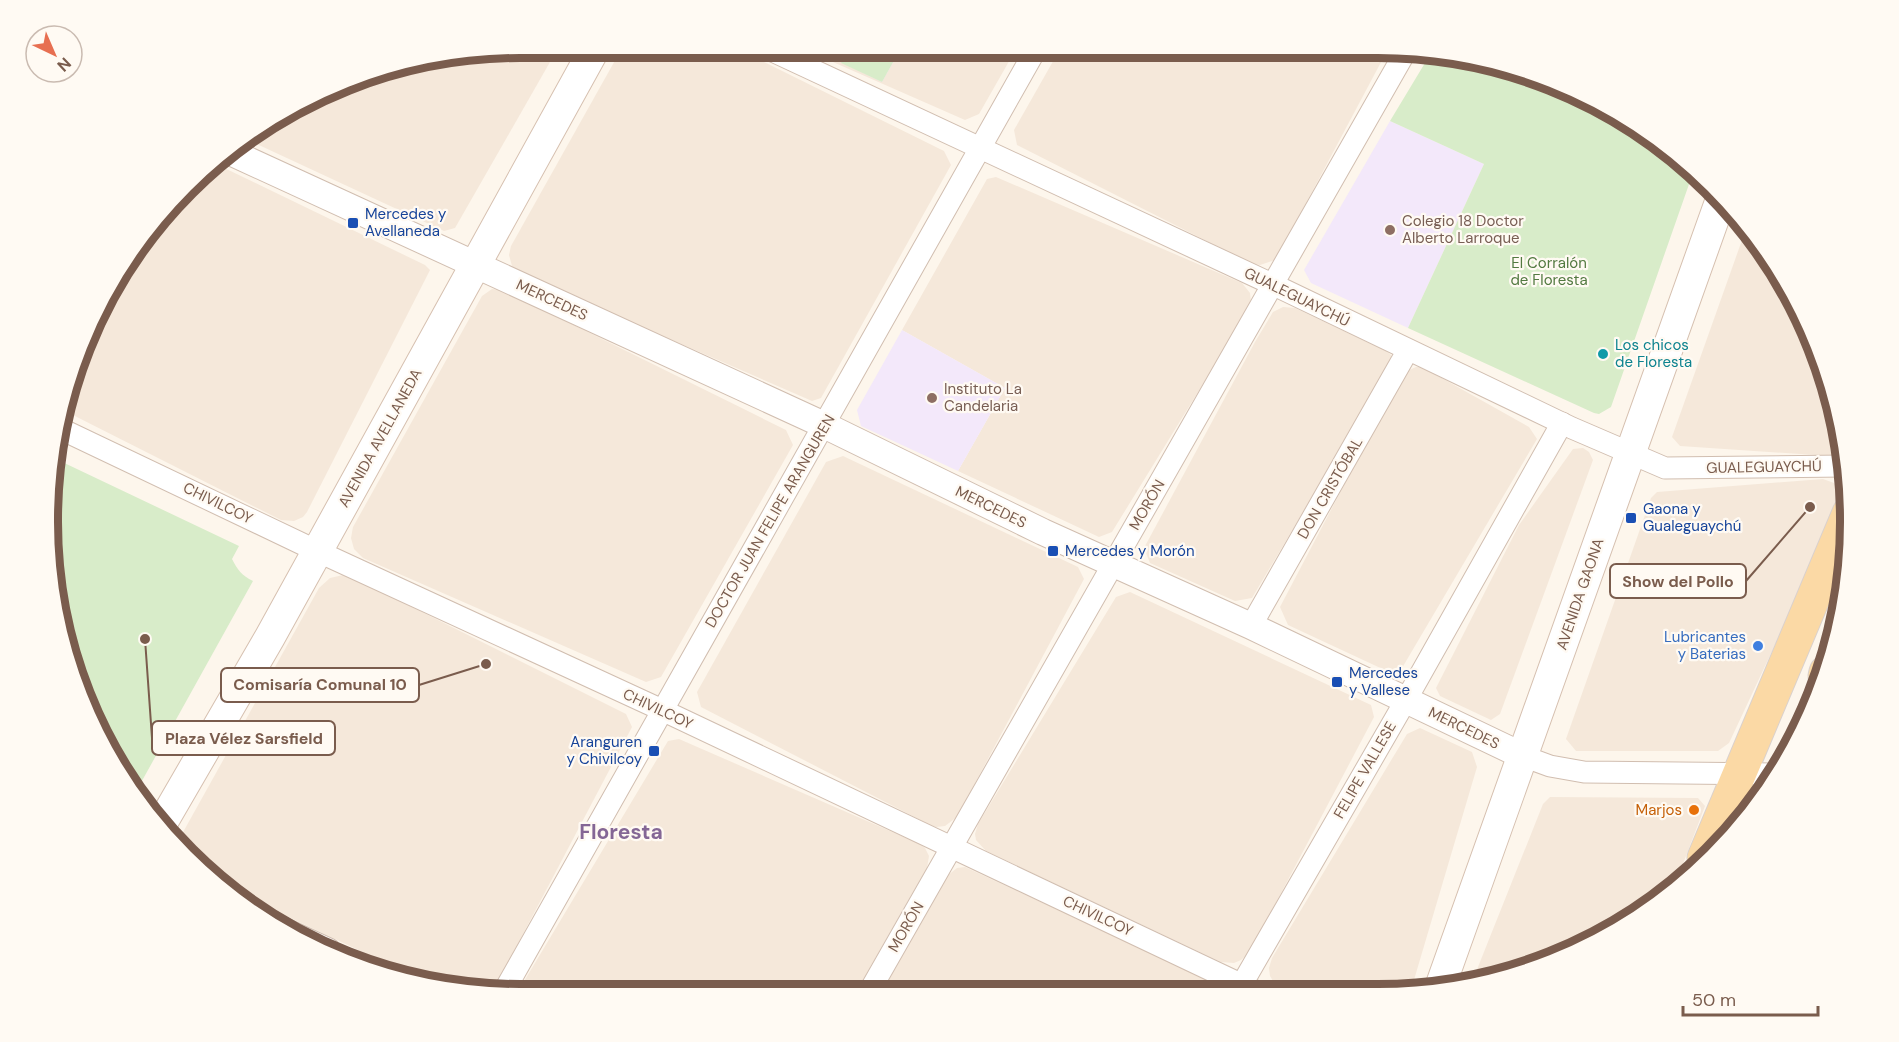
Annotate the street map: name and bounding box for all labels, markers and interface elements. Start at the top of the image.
north arrow [24,24,84,84]
text: N [53,53,76,76]
place label: Mercedes y Avellaneda [365,204,447,241]
place label: Colegio 18 Doctor Alberto Larroque [1402,211,1524,248]
marker: Mercedes y Avellaneda [346,216,360,230]
marker: Colegio 18 Doctor Alberto Larroque [1383,223,1397,237]
park label: El Corralón de Floresta [1510,253,1588,290]
street label: GUALEGUAYCHÚ [1241,263,1353,331]
street label: MERCEDES [513,275,591,325]
place label: Los chicos de Floresta [1615,335,1692,372]
marker: Los chicos de Floresta [1596,347,1610,361]
street label: AVENIDA AVELLANEDA [334,365,426,511]
place label: Instituto La Candelaria [944,379,1022,416]
marker: Instituto La Candelaria [925,391,939,405]
street label: DOCTOR JUAN FELIPE ARANGUREN [701,411,839,631]
street label: DON CRISTÓBAL [1293,434,1367,542]
street label: GUALEGUAYCHÚ [1706,456,1822,478]
street label: MORÓN [1125,476,1169,534]
street label: CHIVILCOY [180,478,256,529]
street label: MERCEDES [952,481,1030,533]
place label: Gaona y Gualeguaychú [1643,499,1741,536]
marker: Gaona y Gualeguaychú [1624,511,1638,525]
street label: AVENIDA GAONA [1551,535,1609,653]
place label: Mercedes y Morón [1065,541,1195,561]
marker: Mercedes y Morón [1046,544,1060,558]
callout: Show del Pollo [1610,564,1746,598]
text: Show del Pollo [1622,571,1734,592]
place label: Lubricantes y Baterias [1664,627,1746,664]
marker: Lubricantes y Baterias [1751,639,1765,653]
place label: Mercedes y Vallese [1349,663,1418,700]
callout: Comisaría Comunal 10 [221,668,419,702]
text: Comisaría Comunal 10 [233,674,407,695]
marker: Mercedes y Vallese [1330,675,1344,689]
street label: CHIVILCOY [620,684,697,734]
street label: MERCEDES [1425,702,1503,754]
street label: FELIPE VALLESE [1329,718,1401,822]
callout: Plaza Vélez Sarsfield [152,721,335,755]
text: Plaza Vélez Sarsfield [165,728,323,749]
place label: Aranguren y Chivilcoy [567,732,643,769]
marker: Aranguren y Chivilcoy [647,744,661,758]
place label: Marjos [1636,800,1682,820]
marker: Marjos [1687,803,1701,817]
district label: Floresta [579,818,663,846]
street label: CHIVILCOY [1060,891,1137,941]
street label: MORÓN [884,898,928,956]
scale bar [1683,979,1818,1017]
text: 50 m [1692,988,1736,1012]

